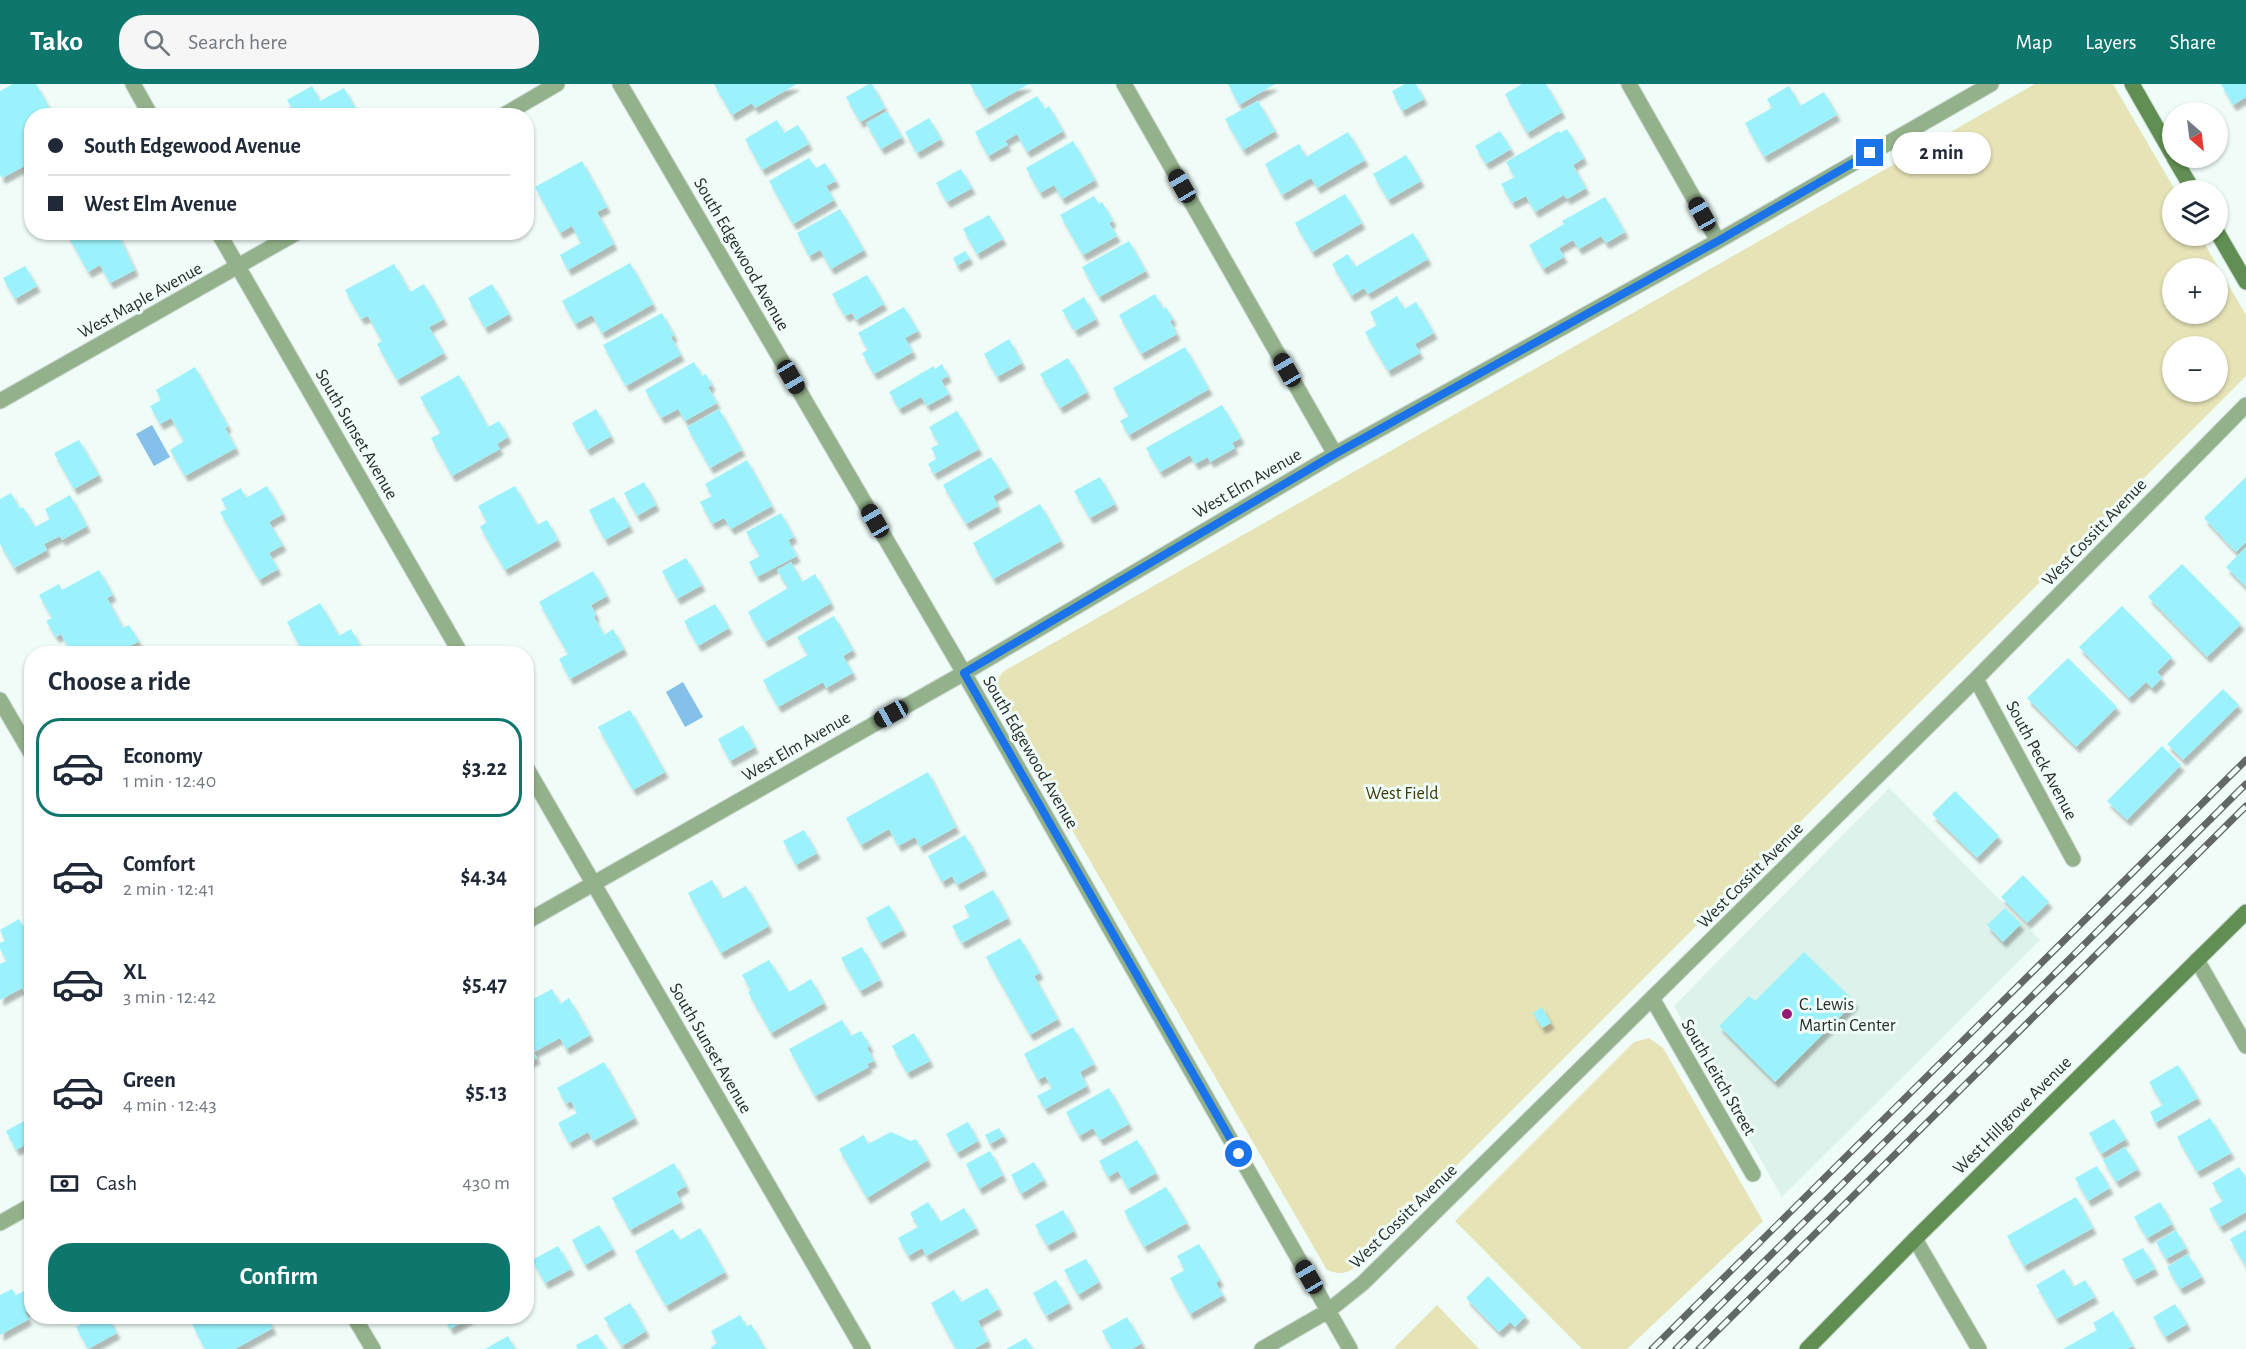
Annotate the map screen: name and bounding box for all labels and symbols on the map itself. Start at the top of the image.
north arrow [2162,102,2228,168]
callout: 2 min [1891,132,1990,174]
route end [1856,139,1883,166]
car [1165,166,1199,206]
street label: South Edgewood Avenue [690,175,792,334]
car [1685,194,1719,234]
street label: West Maple Avenue [75,259,205,342]
car [1270,350,1304,390]
car [774,357,808,397]
street label: South Sunset Avenue [312,366,401,503]
street label: West Elm Avenue [1190,446,1305,522]
street label: West Cossitt Avenue [2039,476,2150,590]
car [858,501,892,541]
street label: South Edgewood Avenue [979,673,1081,832]
car [871,697,911,731]
street label: South Peck Avenue [2002,698,2080,823]
street label: West Elm Avenue [739,709,854,785]
park label: West Field [1365,785,1439,803]
street label: West Cossitt Avenue [1694,819,1807,932]
street label: South Sunset Avenue [666,980,755,1117]
place label: C. Lewis Martin Center [1799,996,1896,1035]
marker: C. Lewis Martin Center [1780,1007,1794,1021]
street label: South Leitch Street [1678,1016,1759,1139]
street label: West Hillgrove Avenue [1950,1053,2075,1178]
route start [1225,1140,1252,1167]
street label: West Cossitt Avenue [1347,1161,1461,1272]
car [1292,1257,1326,1297]

